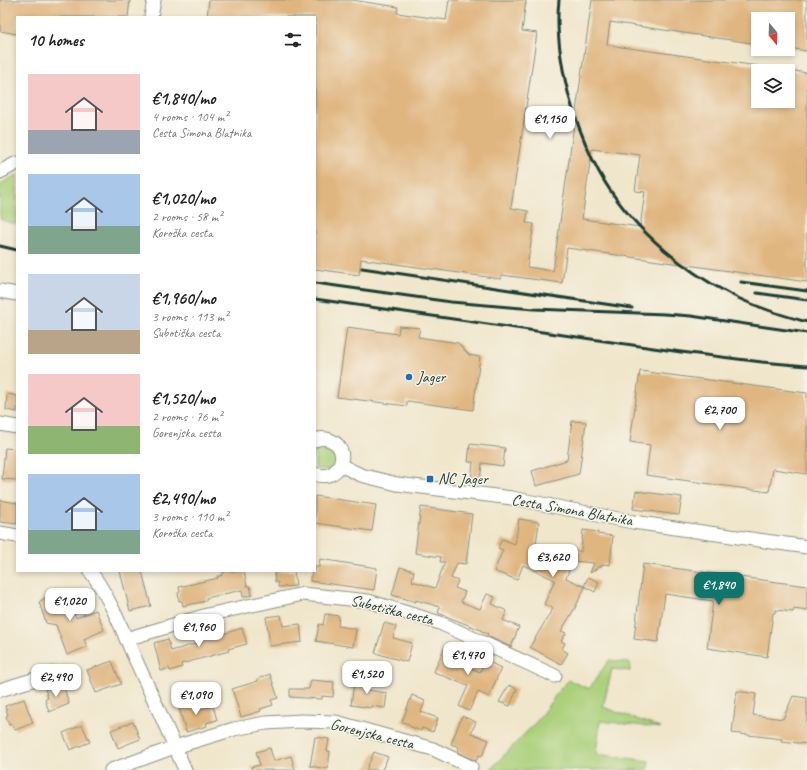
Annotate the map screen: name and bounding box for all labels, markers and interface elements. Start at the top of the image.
north arrow [751,12,795,56]
map controls [751,12,795,108]
icon: filters [282,29,304,51]
text: 10 homes [28,30,84,51]
button: layers [751,64,795,108]
text: €1,840/mo [152,88,215,109]
icon: home [60,90,108,138]
pin: €1,150 [517,106,583,140]
text: 4 rooms · 104 m² [152,109,228,125]
text: €1,150 [534,111,566,127]
text: Cesta Simona Blatnika [152,125,251,141]
text: €1,020/mo [152,188,215,209]
icon: home [60,190,108,238]
text: 2 rooms · 58 m² [152,209,222,225]
text: Koroška cesta [152,225,213,241]
text: €1,960/mo [152,288,216,309]
icon: home [60,290,108,338]
text: 3 rooms · 113 m² [152,309,228,325]
text: Subotiška cesta [152,325,221,341]
place label: Jager [416,367,447,387]
marker: Jager [404,372,414,382]
text: €1,520/mo [152,388,215,409]
icon: home [60,390,108,438]
pin: €2,700 [687,397,753,431]
text: €2,700 [704,402,736,418]
text: 2 rooms · 76 m² [152,409,222,425]
text: Gorenjska cesta [152,425,221,441]
place label: NC Jager [438,469,489,489]
marker: NC Jager [425,474,435,484]
text: €2,490/mo [152,488,215,509]
icon: home [60,490,108,538]
street label: Cesta Simona Blatnika [510,490,635,531]
text: 3 rooms · 110 m² [152,509,228,525]
text: Koroška cesta [152,525,213,541]
pin: €3,620 [520,544,586,578]
text: €3,620 [537,549,569,565]
pin: €1,840 [686,572,752,606]
text: €1,840 [703,577,735,593]
pin: €1,020 [37,588,103,622]
street label: Subotiška cesta [349,590,437,630]
text: €1,020 [54,593,86,609]
pin: €1,960 [166,614,232,648]
text: €1,960 [183,619,215,635]
pin: €1,470 [435,642,501,676]
text: €1,470 [452,647,484,663]
pin: €1,520 [334,661,400,695]
pin: €2,490 [23,664,89,698]
text: €1,520 [351,666,383,682]
text: €2,490 [40,669,72,685]
pin: €1,090 [163,682,229,716]
text: €1,090 [180,687,212,703]
street label: Gorenjska cesta [328,714,417,754]

